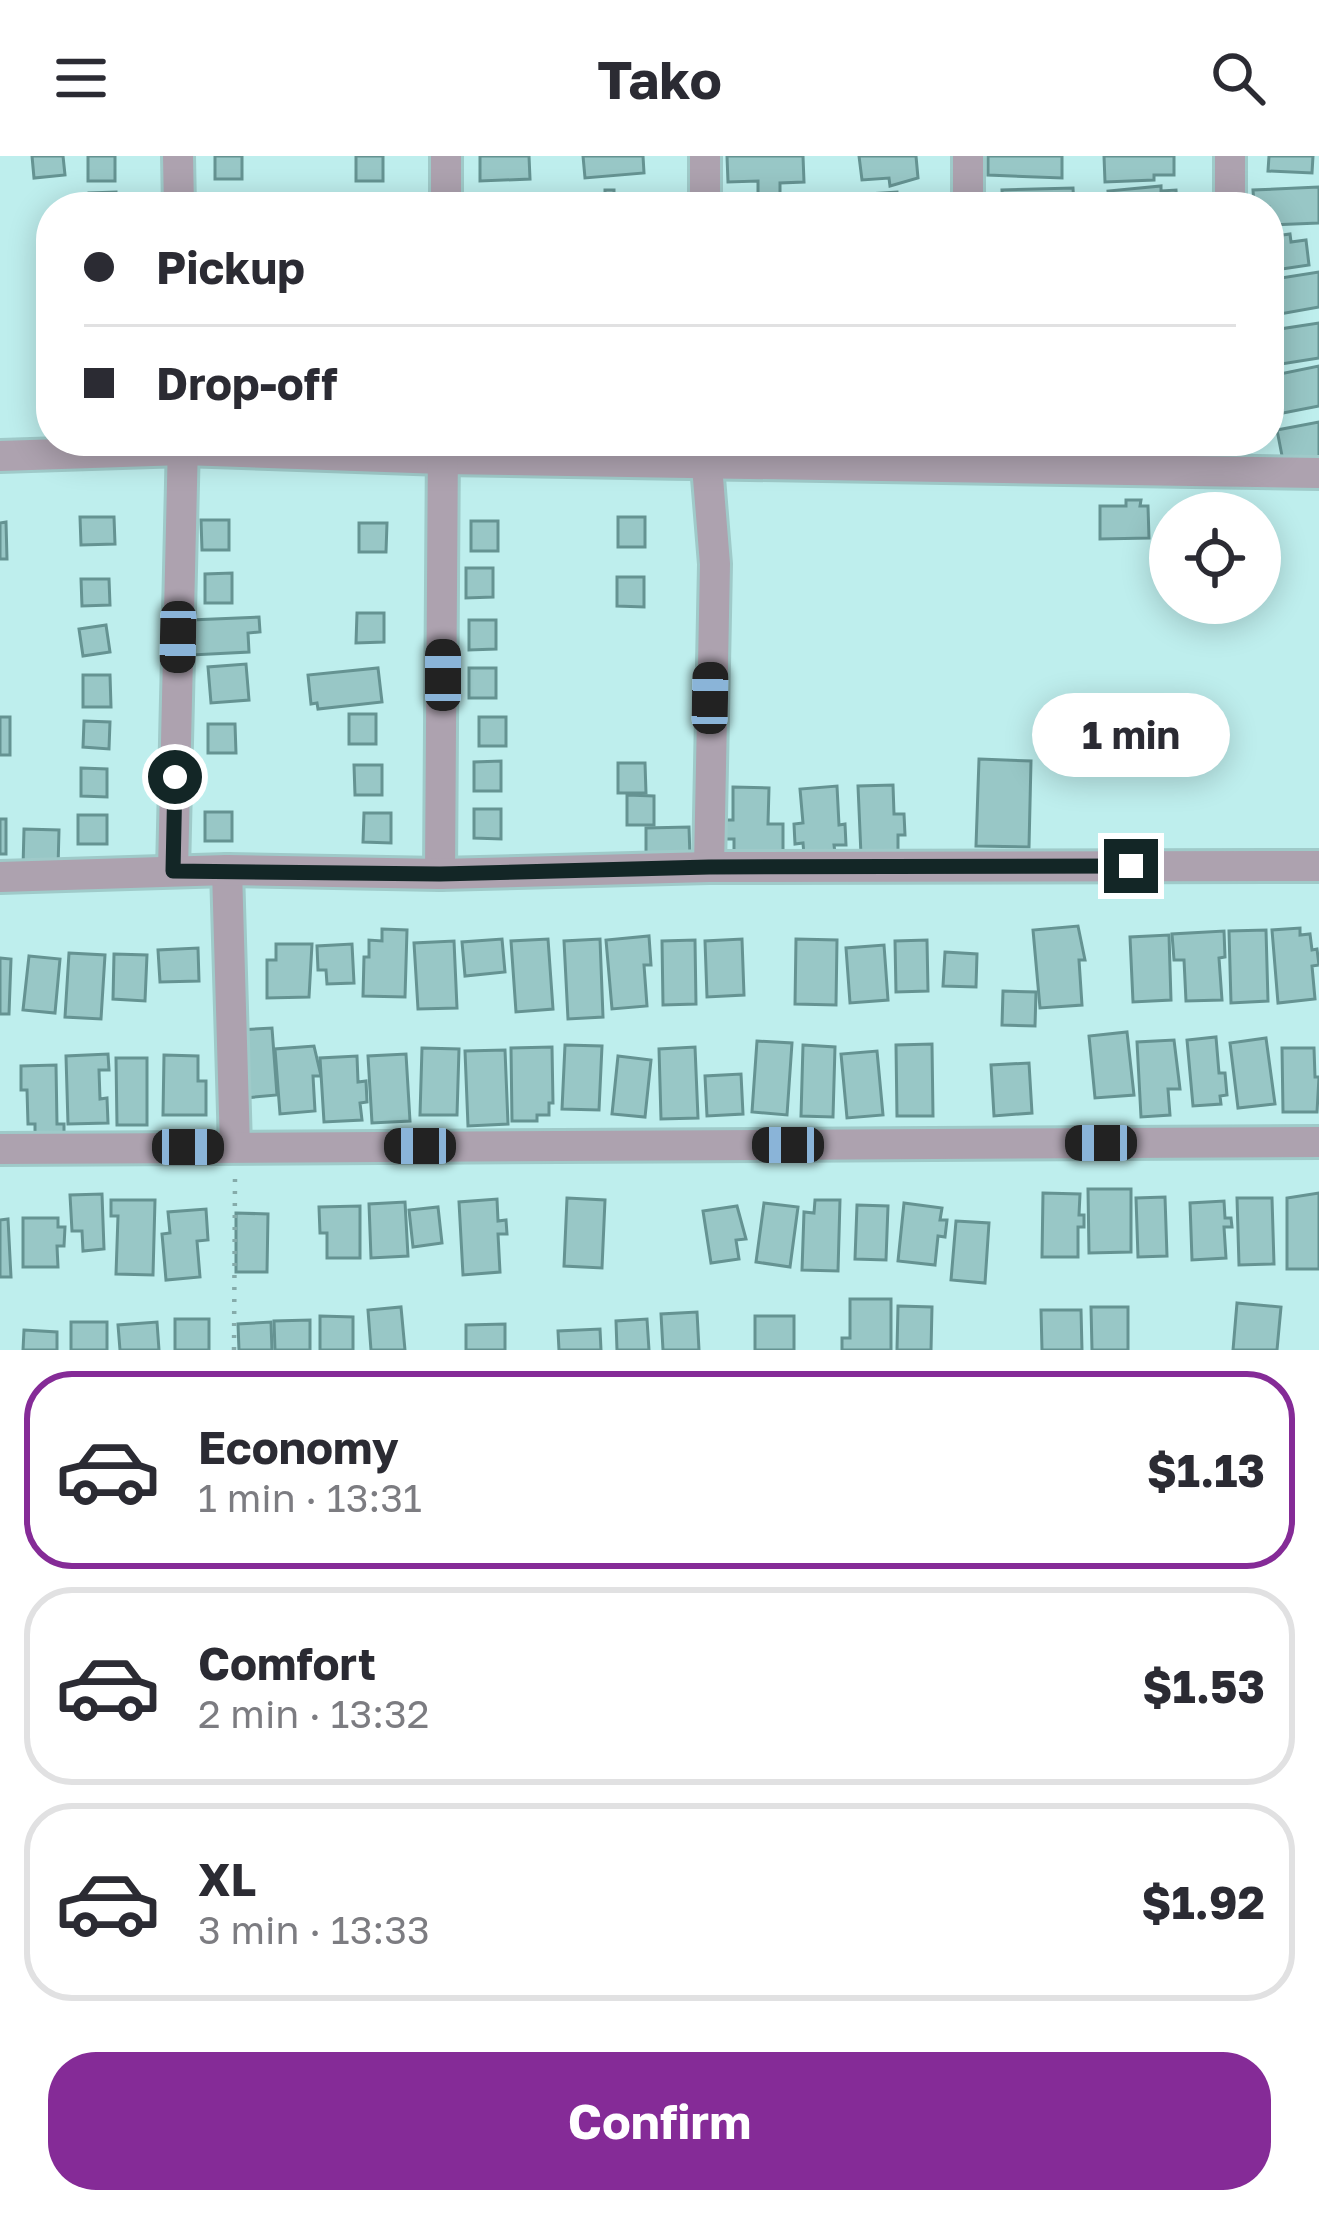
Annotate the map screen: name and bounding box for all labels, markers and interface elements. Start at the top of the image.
icon: menu [48,45,114,111]
icon: search [1205,45,1271,111]
text: Tako [597,46,722,111]
text: Pickup [156,240,305,294]
text: Drop-off [156,356,337,410]
map controls [1149,492,1281,624]
button: locate [1149,492,1281,624]
car [159,601,197,673]
car [425,639,461,711]
car [691,662,729,734]
callout: 1 min [1032,692,1230,776]
text: 1 min [1082,711,1180,758]
route start [148,750,202,804]
route end [1104,839,1158,893]
car [1065,1125,1137,1161]
car [752,1127,824,1163]
car [384,1128,456,1164]
car [152,1129,224,1165]
icon: car [54,1416,162,1524]
text: Economy [198,1420,399,1474]
text: $1.13 [1147,1443,1265,1497]
text: 1 min · 13:31 [198,1474,422,1521]
icon: car [54,1632,162,1740]
text: Comfort [198,1636,376,1690]
text: $1.53 [1142,1659,1265,1713]
text: 2 min · 13:32 [198,1690,429,1737]
icon: car [54,1848,162,1956]
text: XL [198,1852,256,1906]
text: $1.92 [1141,1875,1265,1929]
text: 3 min · 13:33 [198,1906,430,1953]
button: Confirm [48,2052,1271,2190]

